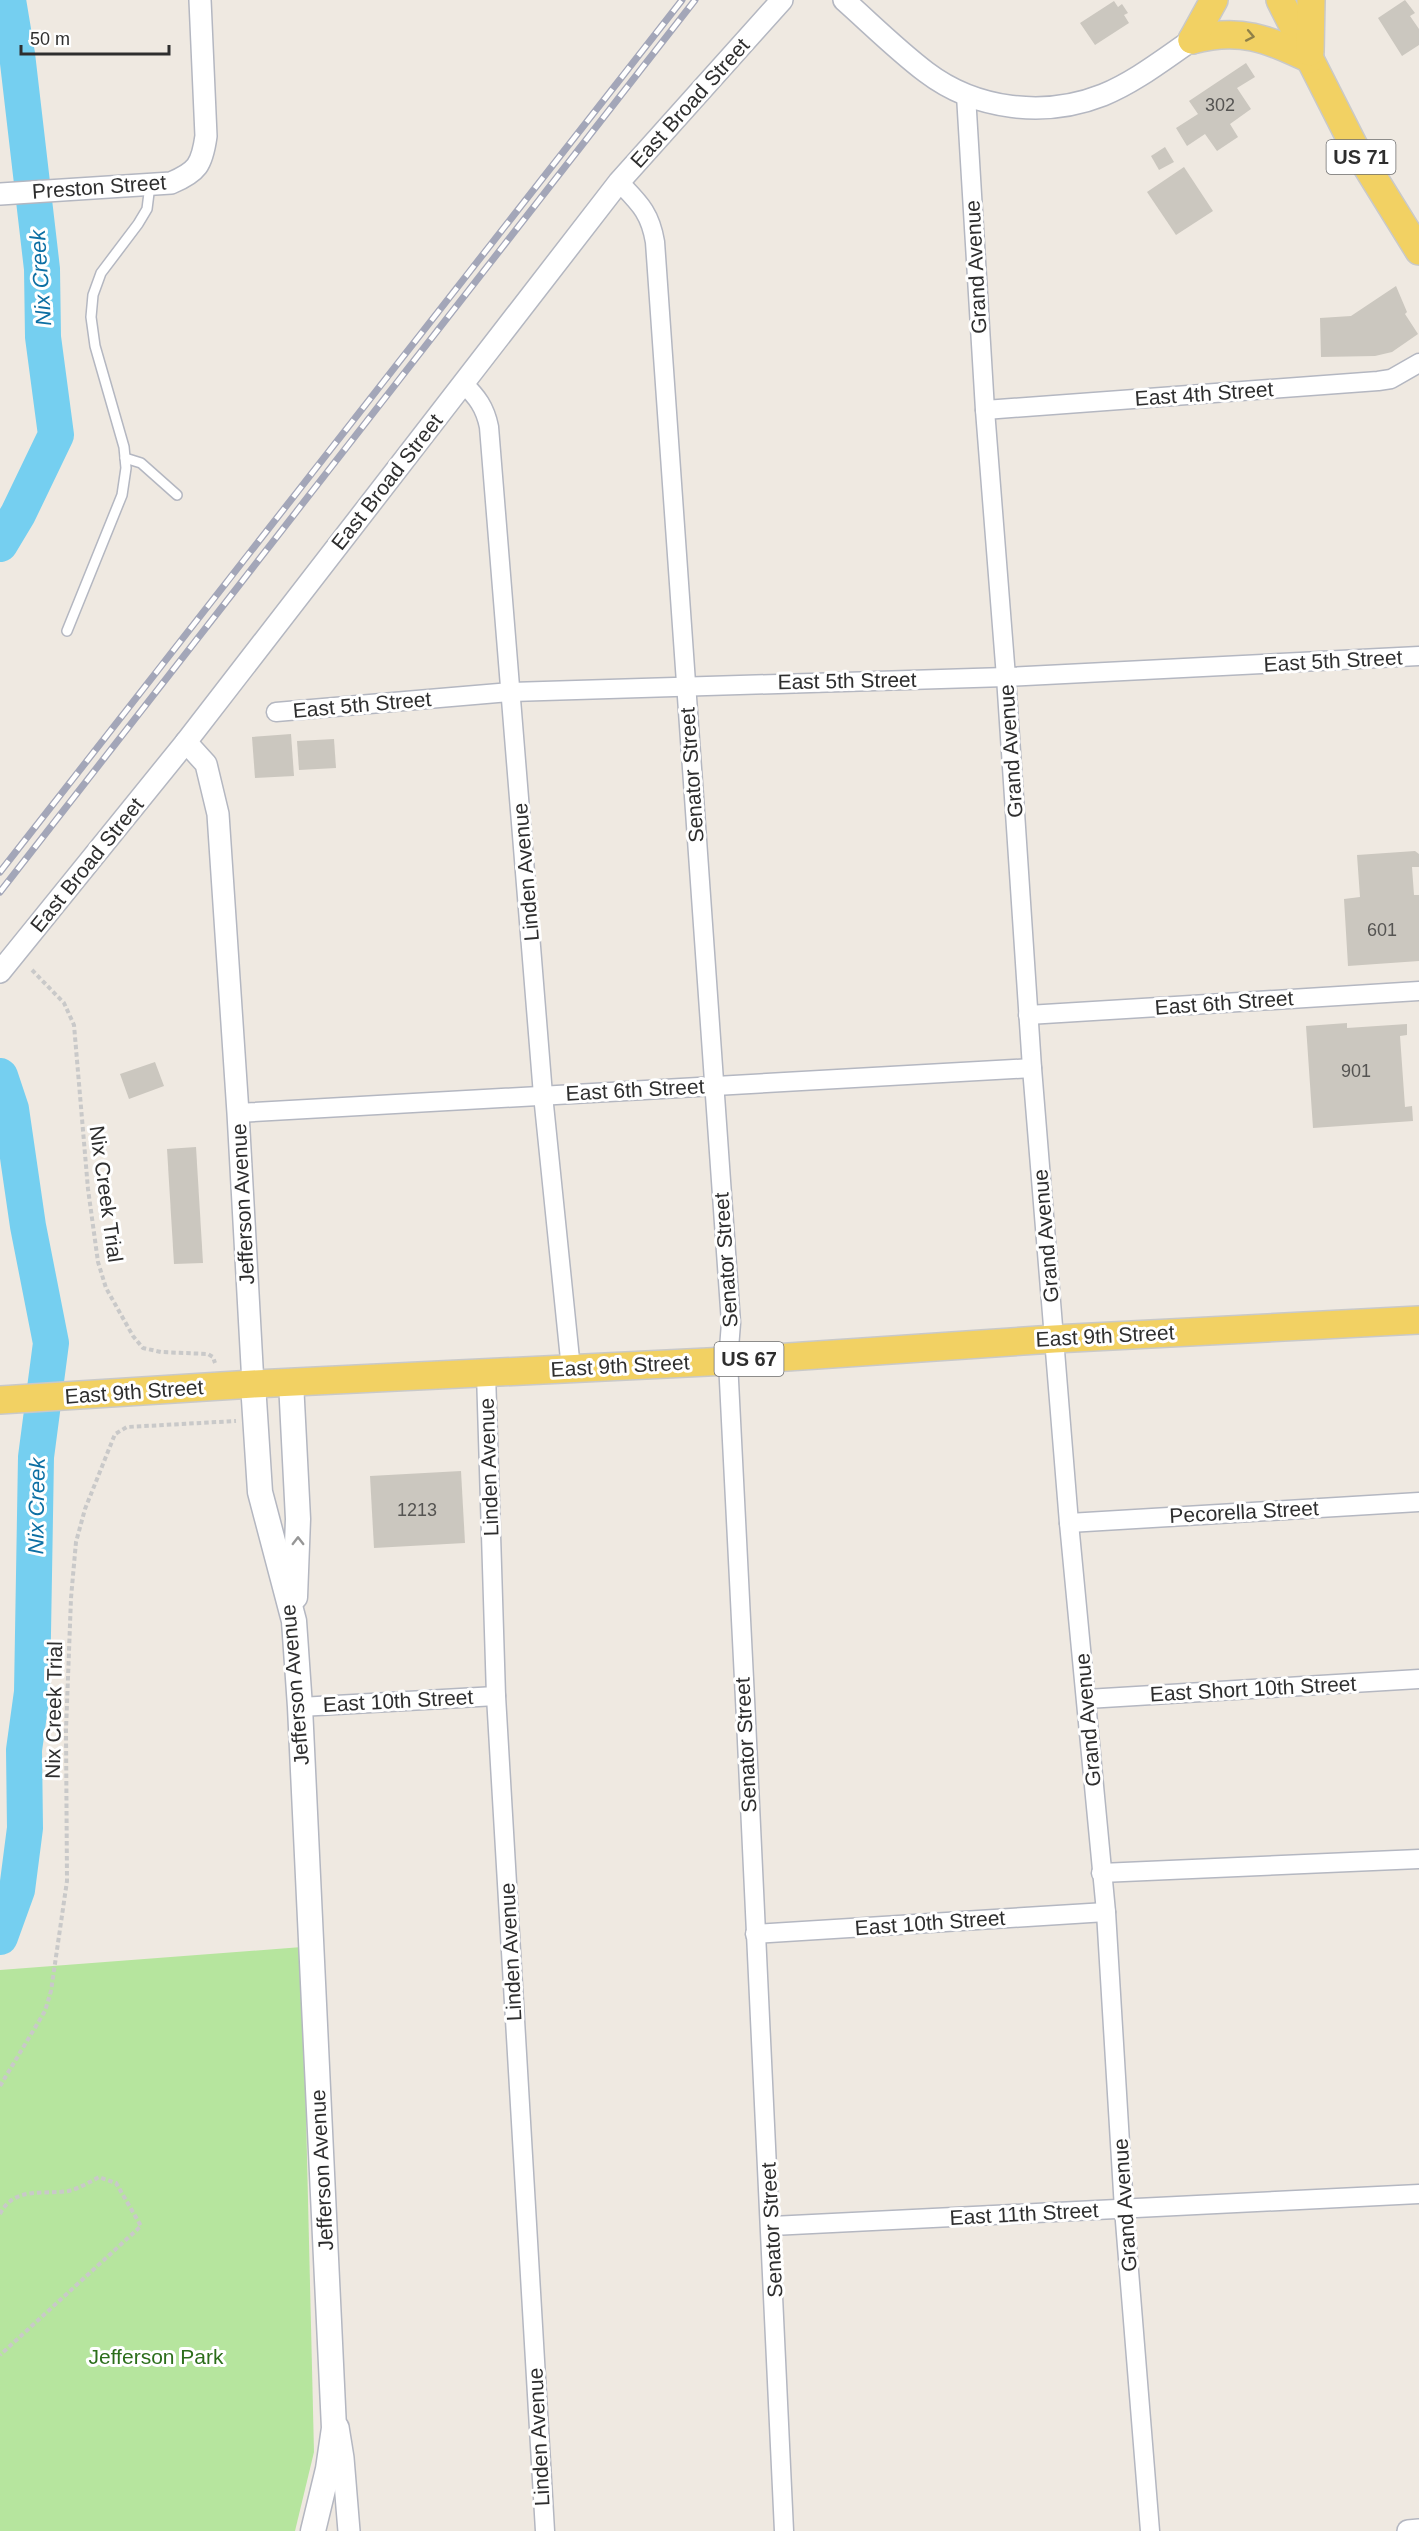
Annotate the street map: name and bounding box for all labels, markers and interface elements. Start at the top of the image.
scale bar [21,18,170,56]
text: 50 m [30,29,70,49]
one-way arrow [1245,29,1255,42]
street label: East Broad Street [626,33,754,172]
house number: 302 [1205,95,1235,115]
road number: US 71 [1326,140,1396,174]
street label: Preston Street [31,170,167,203]
street label: Grand Avenue [961,200,990,334]
water label: Nix Creek [25,228,56,327]
street label: East 4th Street [1134,377,1274,410]
street label: East Broad Street [327,409,447,554]
street label: East 5th Street [1263,645,1403,676]
street label: East 5th Street [777,668,917,693]
street label: Grand Avenue [994,683,1027,819]
street label: East 5th Street [292,687,432,722]
street label: Senator Street [675,707,708,843]
street label: East Broad Street [26,793,148,936]
street label: Linden Avenue [508,802,543,942]
house number: 601 [1367,920,1397,940]
street label: East 6th Street [1154,986,1294,1019]
house number: 901 [1341,1061,1371,1081]
street label: East 6th Street [565,1074,705,1105]
street label: Jefferson Avenue [227,1123,258,1285]
street label: Nix Creek Trial [86,1124,127,1264]
street label: Grand Avenue [1028,1168,1063,1304]
street label: Senator Street [709,1192,742,1328]
street label: East 9th Street [1035,1320,1175,1351]
road number: US 67 [714,1342,783,1376]
street label: East 9th Street [550,1350,690,1381]
street label: East 9th Street [64,1375,204,1408]
street label: Linden Avenue [475,1397,502,1537]
water label: Nix Creek [23,1457,50,1555]
street label: Pecorella Street [1169,1496,1319,1527]
house number: 1213 [397,1500,437,1520]
one-way arrow [292,1537,304,1546]
street label: Jefferson Avenue [276,1604,313,1767]
street label: Nix Creek Trial [41,1641,66,1779]
street label: Grand Avenue [1070,1652,1105,1788]
street label: East Short 10th Street [1149,1672,1357,1705]
street label: Senator Street [730,1677,761,1813]
street label: East 10th Street [322,1685,474,1716]
street label: Linden Avenue [495,1882,526,2022]
street label: East 10th Street [854,1906,1006,1939]
street label: Jefferson Avenue [306,2089,337,2251]
street label: Grand Avenue [1108,2137,1141,2273]
street label: Senator Street [756,2162,787,2298]
street label: East 11th Street [949,2198,1099,2229]
park label: Jefferson Park [88,2345,224,2368]
street label: Linden Avenue [523,2367,554,2507]

